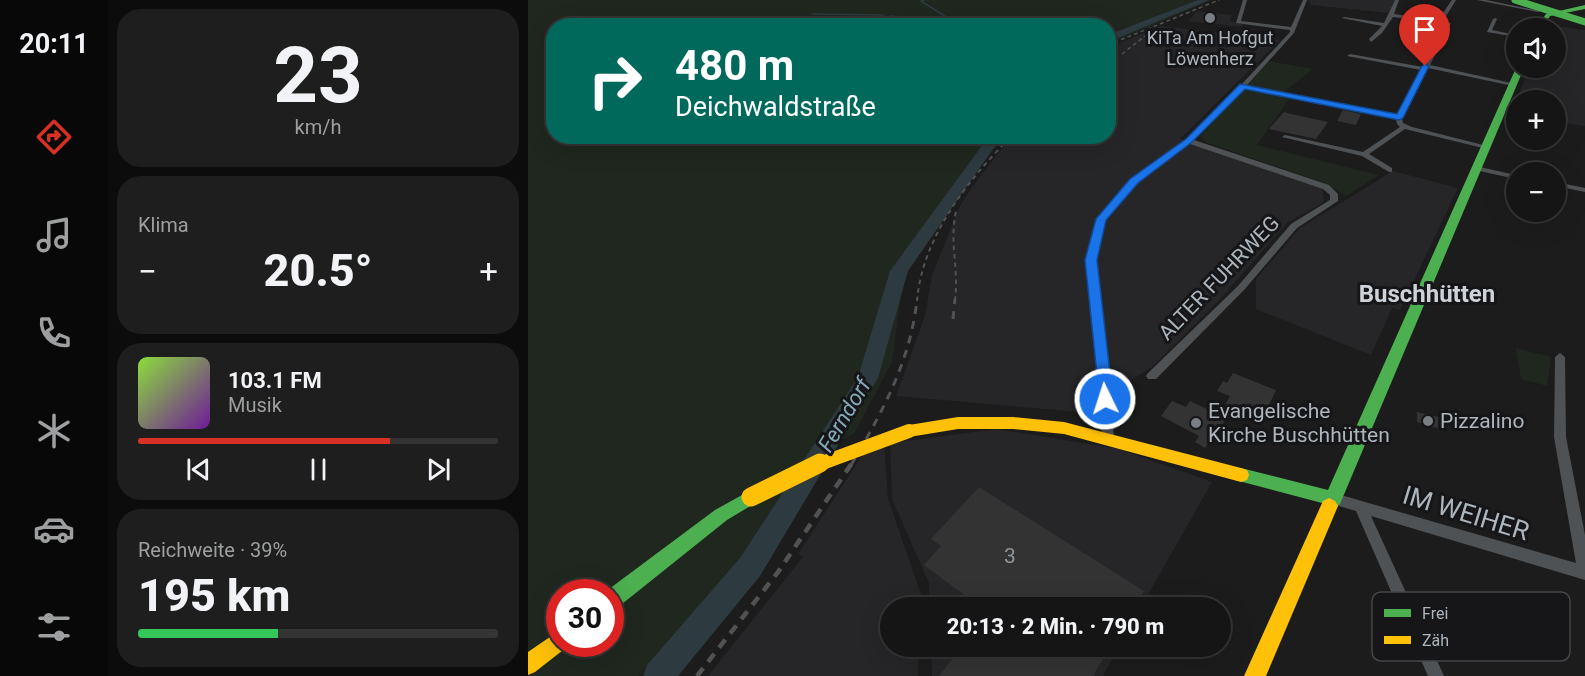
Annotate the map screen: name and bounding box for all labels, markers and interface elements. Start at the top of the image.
pin [1399,4,1450,66]
marker: KiTa Am Hofgut Löwenherz [1203,11,1217,25]
icon: arrive [1408,13,1441,46]
map controls [1506,18,1566,222]
button: sound [1506,18,1566,78]
place label: KiTa Am Hofgut Löwenherz [1147,27,1273,69]
text: 20:11 [19,28,89,60]
text: 23 [273,30,363,121]
text: 480 m [675,41,794,90]
icon: right [576,42,654,120]
button: + [1506,90,1566,150]
text: Deichwaldstraße [675,91,876,123]
text: km/h [295,115,341,139]
icon: directions [33,116,75,158]
button: − [1506,162,1566,222]
street label: ALTER FUHRWEG [1154,211,1284,345]
text: Klima [138,213,189,237]
icon: music [33,214,75,256]
text: 20.5° [264,244,373,297]
text: − [138,252,157,291]
text: + [479,252,498,291]
district label: Buschhütten [1359,280,1495,308]
icon: phone [33,312,75,354]
position arrow [1073,367,1137,431]
text: 103.1 FM [228,368,322,393]
water label: Ferndorf [813,372,877,456]
text: Musik [228,393,282,417]
place label: Evangelische Kirche Buschhütten [1208,399,1390,447]
place label: Pizzalino [1440,409,1524,433]
icon: climate [33,410,75,452]
marker: Pizzalino [1421,414,1435,428]
marker: Evangelische Kirche Buschhütten [1189,416,1203,430]
icon: previous [182,453,215,486]
icon: pause [302,453,335,486]
icon: next [422,453,455,486]
street label: IM WEIHER [1399,480,1533,546]
icon: car [33,508,75,550]
text: Reichweite · 39% [138,538,287,562]
house number: 3 [1004,544,1016,568]
text: 195 km [138,569,290,622]
speed limit sign: 30 [546,579,624,657]
legend [1372,592,1570,661]
text: Frei [1422,604,1448,623]
icon: filters [33,606,75,648]
text: 20:13 · 2 Min. · 790 m [947,614,1164,639]
text: Zäh [1422,631,1449,650]

